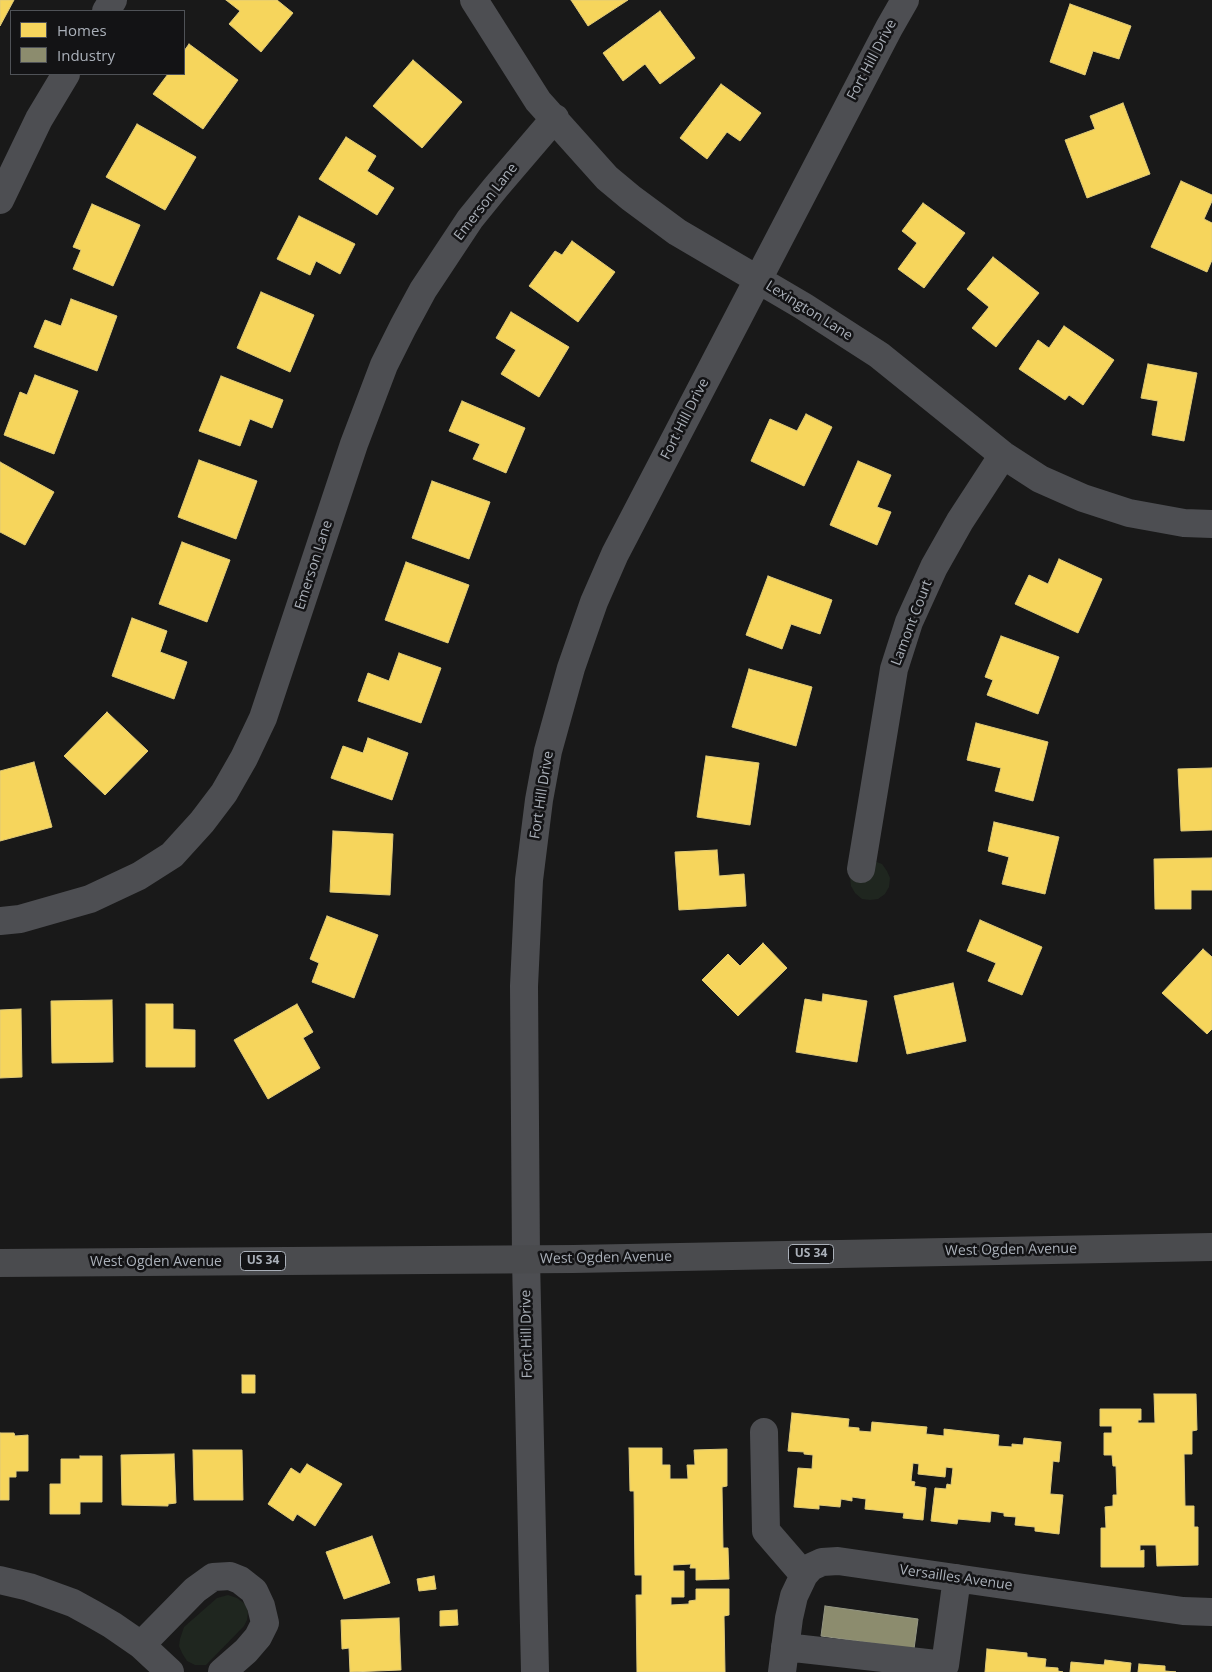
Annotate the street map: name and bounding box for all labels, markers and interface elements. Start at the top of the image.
legend [10,10,185,75]
street label: Fort Hill Drive [844,17,900,103]
text: Homes [57,20,107,40]
text: Industry [57,45,115,65]
street label: Emerson Lane [451,160,521,244]
street label: Lexington Lane [762,278,856,344]
street label: Fort Hill Drive [657,376,713,462]
street label: Emerson Lane [292,518,336,612]
street label: Lamont Court [888,578,936,668]
street label: Fort Hill Drive [527,750,557,840]
street label: West Ogden Avenue [945,1240,1077,1260]
road number: US 34 [788,1244,834,1264]
street label: West Ogden Avenue [540,1248,672,1268]
road number: US 34 [240,1252,286,1270]
street label: West Ogden Avenue [90,1254,222,1270]
street label: Fort Hill Drive [518,1289,536,1379]
street label: Versailles Avenue [898,1562,1014,1594]

